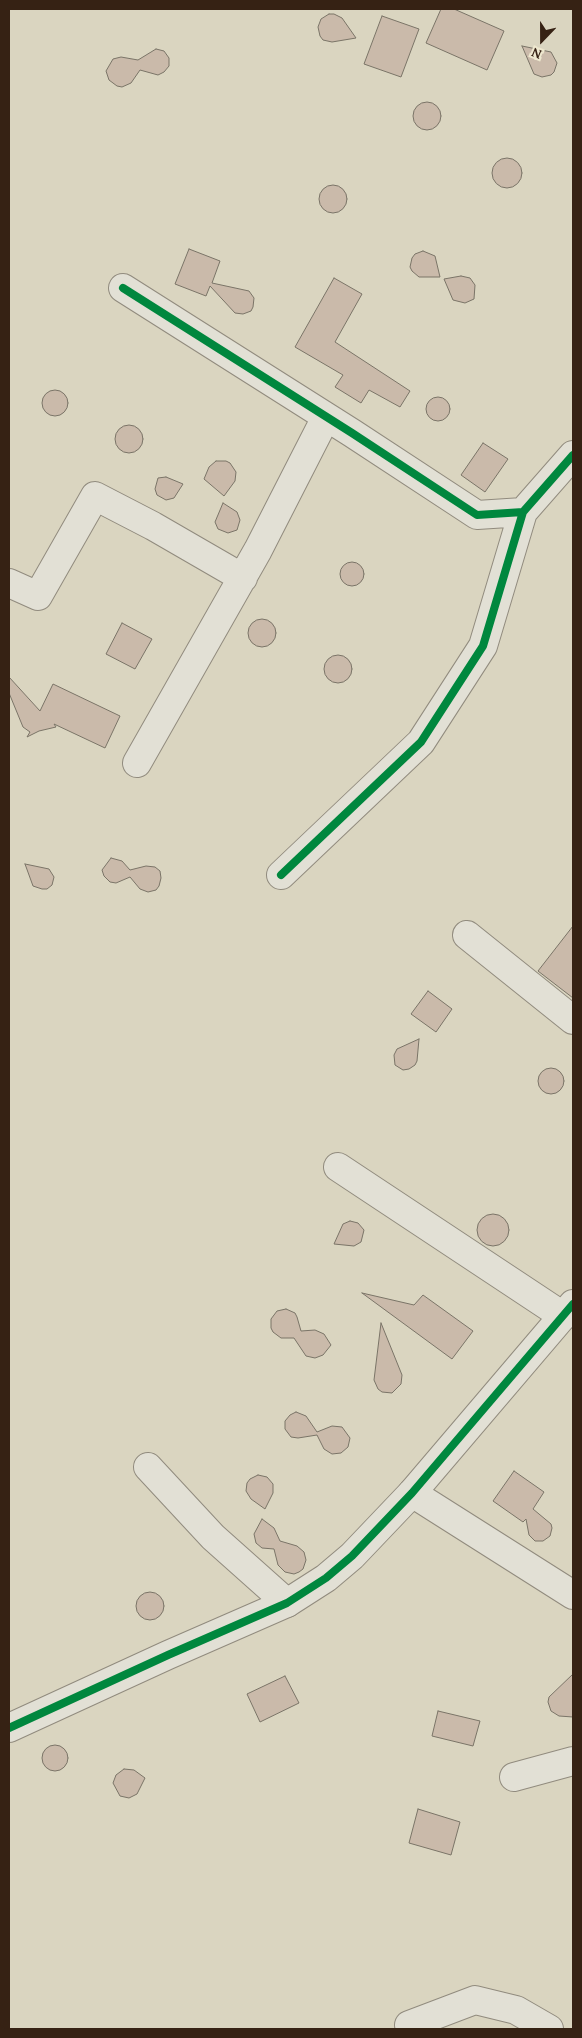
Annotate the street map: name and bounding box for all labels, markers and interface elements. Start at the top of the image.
north arrow [517,15,567,65]
text: N [528,43,544,65]

